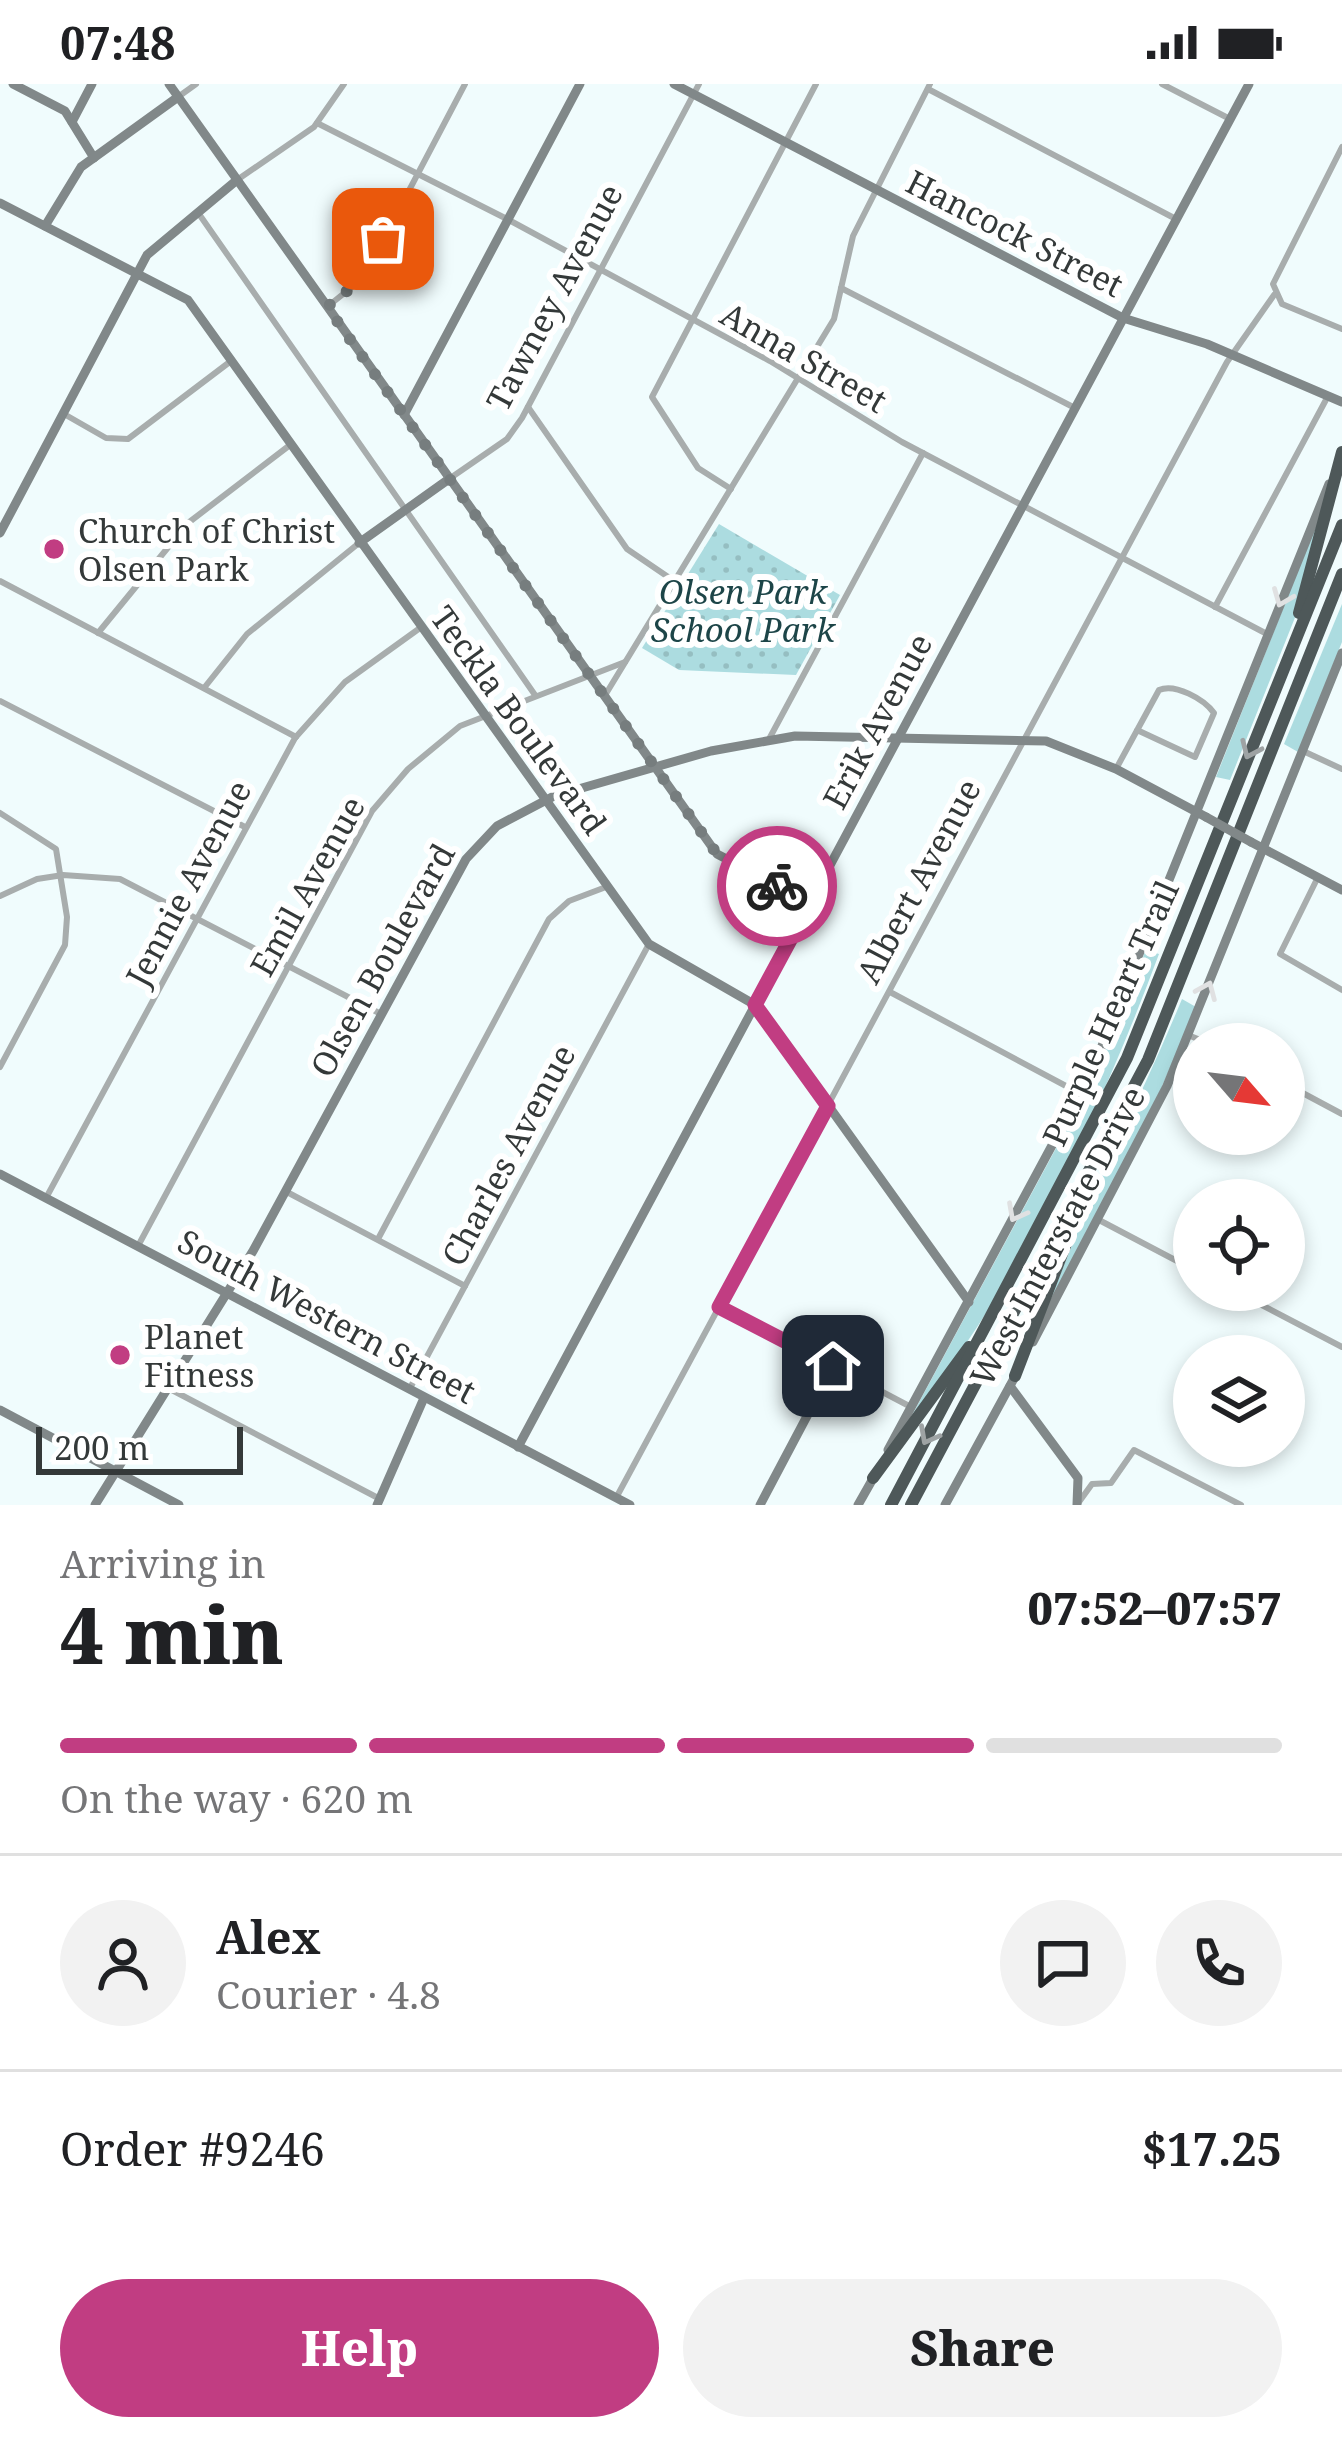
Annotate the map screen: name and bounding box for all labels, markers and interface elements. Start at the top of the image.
text: 07:48 [60,12,175,73]
street label: Hancock Street [899,159,1131,307]
street label: Tawney Avenue [475,176,633,418]
pin [332,188,434,290]
icon: bag [350,206,416,272]
street label: Anna Street [713,291,895,423]
place label: Church of Christ Olsen Park [78,508,335,591]
marker: Church of Christ Olsen Park [41,536,67,562]
park label: Olsen Park School Park [651,569,836,652]
one-way arrow [1272,586,1296,607]
street label: Teckla Boulevard [421,597,617,843]
street label: Erik Avenue [812,625,942,817]
one-way arrow [1241,738,1265,759]
street label: Albert Avenue [845,771,991,991]
street label: Jennie Avenue [114,772,261,995]
street label: Emil Avenue [239,788,375,984]
courier [717,826,837,946]
street label: Olsen Boulevard [299,835,465,1085]
icon: bike [744,853,810,919]
street label: Purple Heart Trail [1031,873,1189,1153]
one-way arrow [1193,980,1217,1002]
north arrow [1173,1023,1305,1155]
map controls [1173,1023,1305,1467]
street label: Charles Avenue [431,1036,585,1274]
street label: West Interstate Drive [959,1078,1155,1394]
button: locate [1173,1179,1305,1311]
one-way arrow [1007,1201,1030,1222]
street label: South Western Street [170,1218,484,1414]
place label: Planet Fitness [144,1314,254,1397]
pin [782,1315,884,1417]
icon: home [800,1333,866,1399]
button: layers [1173,1335,1305,1467]
marker: Planet Fitness [107,1342,133,1368]
scale bar [36,1421,243,1474]
one-way arrow [919,1424,942,1445]
text: 200 m [54,1425,149,1470]
text: Arriving in [60,1536,266,1589]
text: 07:52–07:57 [1027,1577,1282,1638]
text: 4 min [60,1581,284,1687]
text: On the way · 620 m [60,1771,413,1824]
button: person [60,1900,186,2026]
button: chat [1000,1900,1126,2026]
button: phone [1156,1900,1282,2026]
text: Alex [216,1906,321,1967]
text: Courier · 4.8 [216,1967,441,2020]
text: Order #9246 [60,2118,325,2179]
text: $17.25 [1142,2118,1282,2179]
button: Help [60,2279,659,2417]
button: Share [683,2279,1282,2417]

